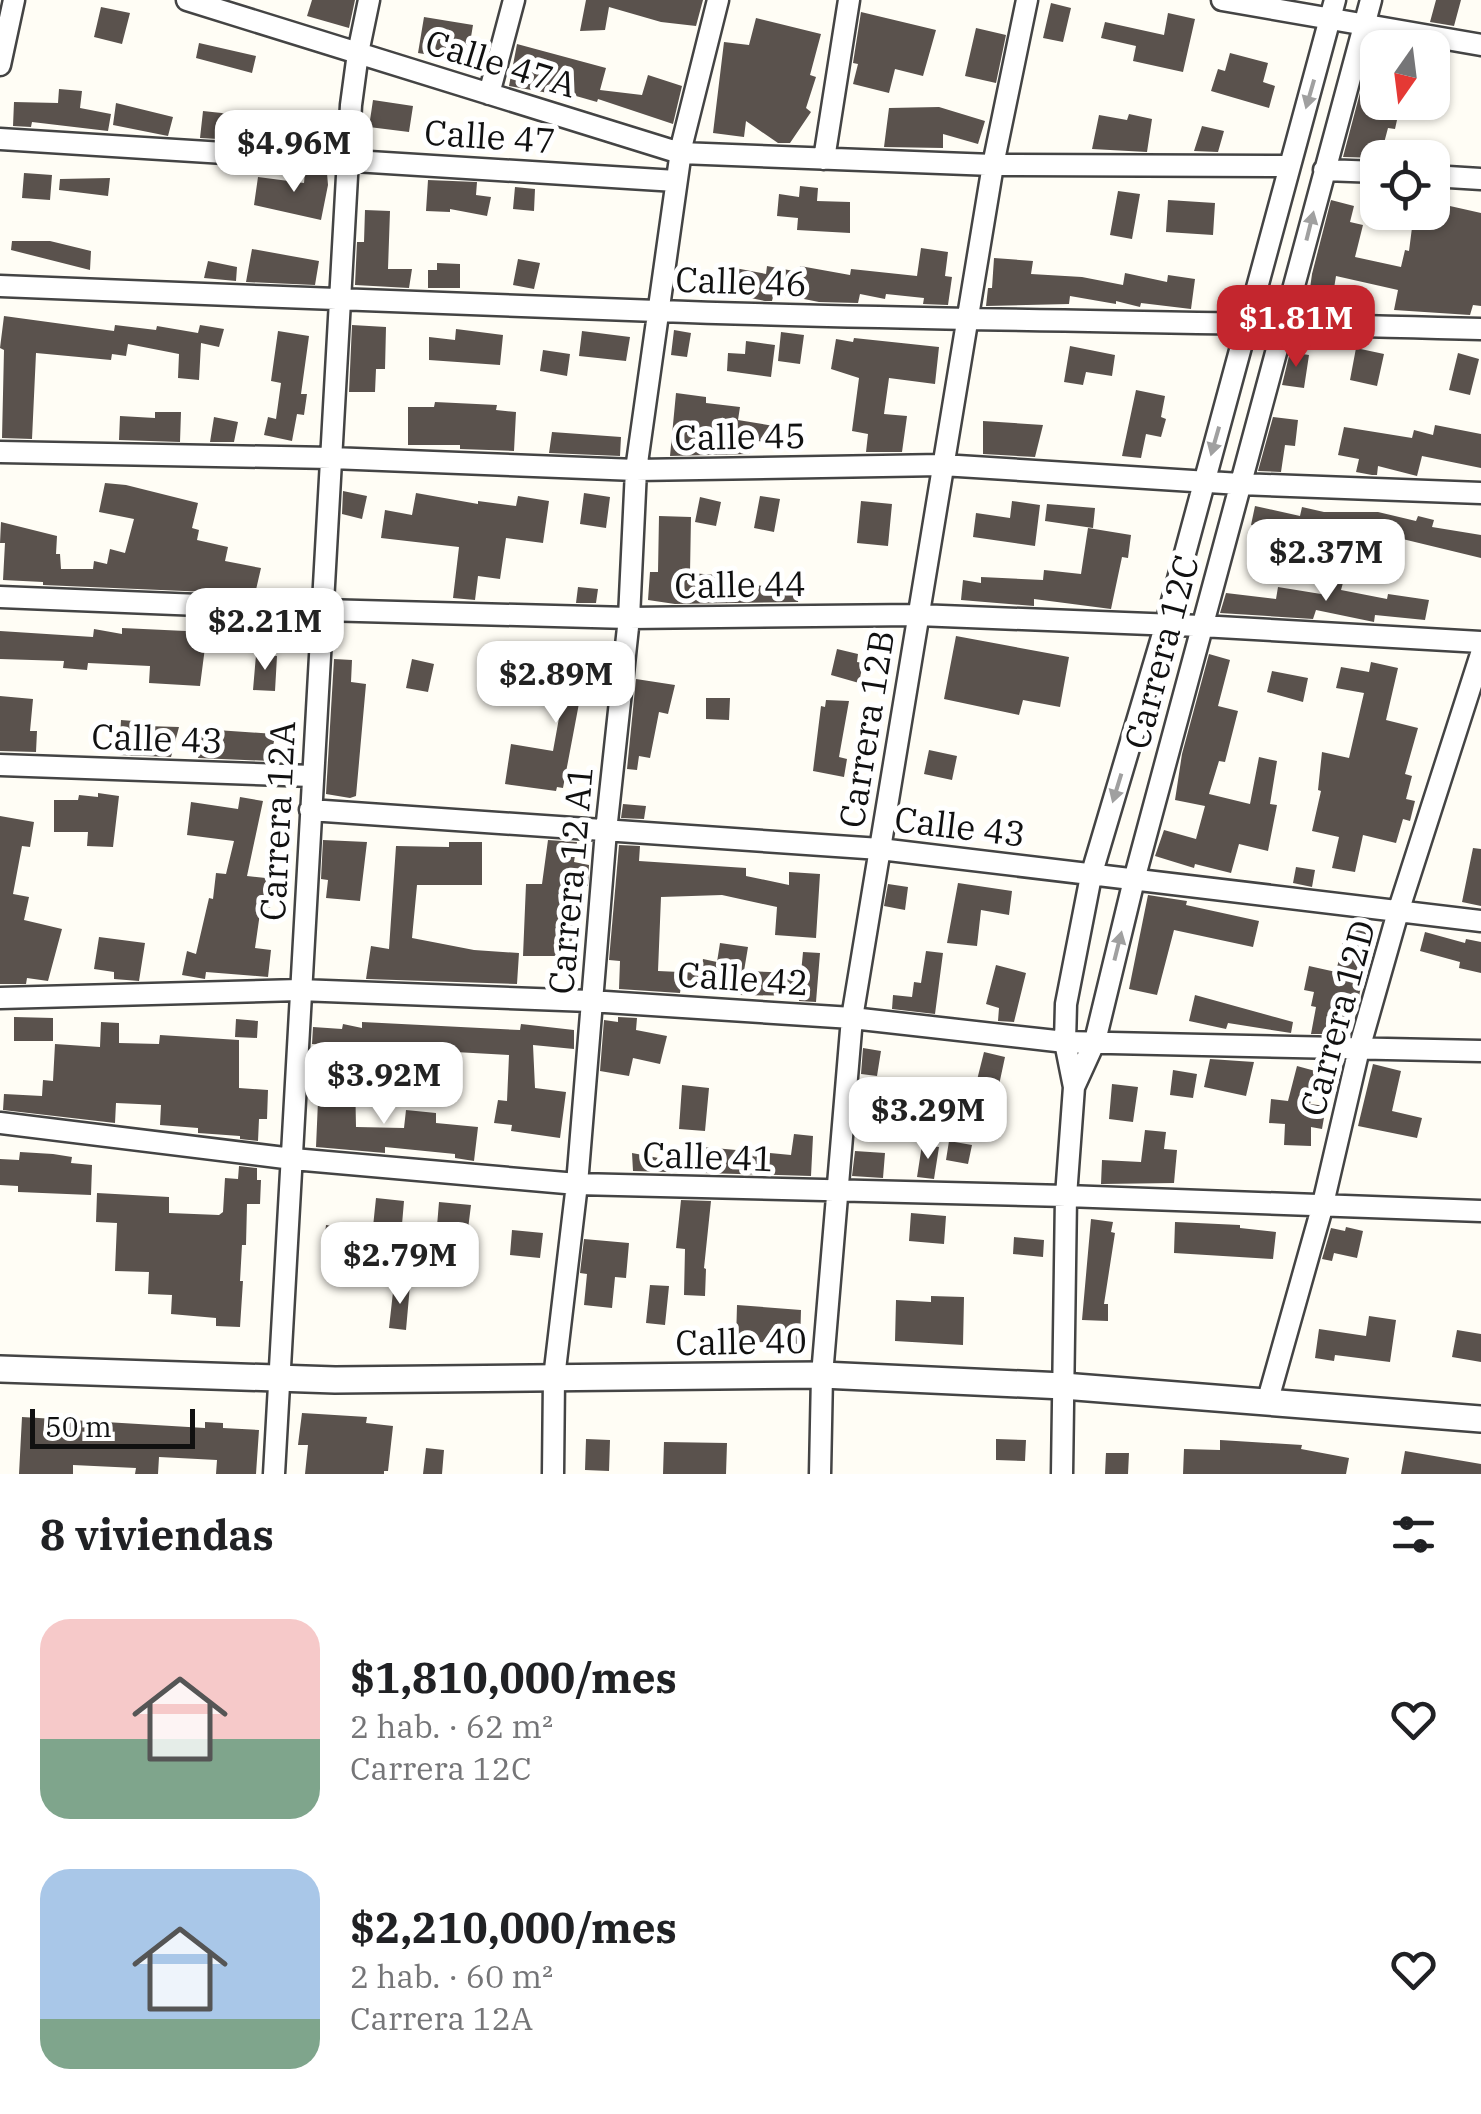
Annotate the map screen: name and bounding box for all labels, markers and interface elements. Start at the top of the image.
street label: Calle 47A [420,18,582,108]
north arrow [1360,30,1450,120]
map controls [1360,30,1450,230]
one-way arrow [1301,79,1317,110]
street label: Calle 47 [423,108,557,164]
pin: $4.96M [213,110,375,195]
text: $4.96M [237,121,351,163]
button: locate [1360,140,1450,230]
one-way arrow [1302,210,1318,241]
street label: Calle 46 [675,256,807,306]
pin: $1.81M [1215,285,1377,370]
text: $1.81M [1239,296,1353,338]
street label: Calle 45 [674,412,806,460]
one-way arrow [1207,426,1222,457]
pin: $2.37M [1245,519,1407,604]
text: $2.37M [1269,530,1383,572]
street label: Carrera 12C [1113,550,1209,754]
street label: Calle 44 [674,560,806,608]
pin: $2.21M [184,588,346,673]
text: $2.21M [208,599,322,641]
street label: Carrera 12B [828,627,904,831]
pin: $2.89M [475,641,637,726]
text: $2.89M [499,652,613,694]
street label: Calle 43 [91,713,223,763]
street label: Carrera 12A [249,720,305,922]
street label: Carrera 12 A1 [537,764,603,996]
one-way arrow [1109,773,1124,803]
street label: Calle 43 [892,795,1028,857]
street label: Carrera 12D [1289,915,1385,1121]
one-way arrow [1110,930,1126,961]
street label: Calle 42 [676,950,810,1006]
pin: $3.92M [303,1042,465,1127]
text: $3.92M [327,1053,441,1095]
pin: $3.29M [847,1077,1009,1162]
text: $3.29M [871,1088,985,1130]
street label: Calle 41 [642,1131,774,1181]
pin: $2.79M [319,1222,481,1307]
text: $2.79M [343,1233,457,1275]
street label: Calle 40 [675,1317,807,1365]
scale bar [30,1404,195,1448]
text: 50 m [45,1408,112,1445]
text: 8 viviendas [40,1507,274,1562]
icon: filters [1386,1507,1441,1562]
text: $1,810,000/mes [350,1650,677,1705]
icon: home [120,1659,240,1779]
icon: heart [1386,1692,1441,1747]
text: 2 hab. · 62 m² [350,1705,553,1747]
text: Carrera 12C [350,1747,532,1789]
text: $2,210,000/mes [350,1900,677,1955]
icon: home [120,1909,240,2029]
icon: heart [1386,1942,1441,1997]
text: 2 hab. · 60 m² [350,1955,553,1997]
text: Carrera 12A [350,1997,533,2039]

